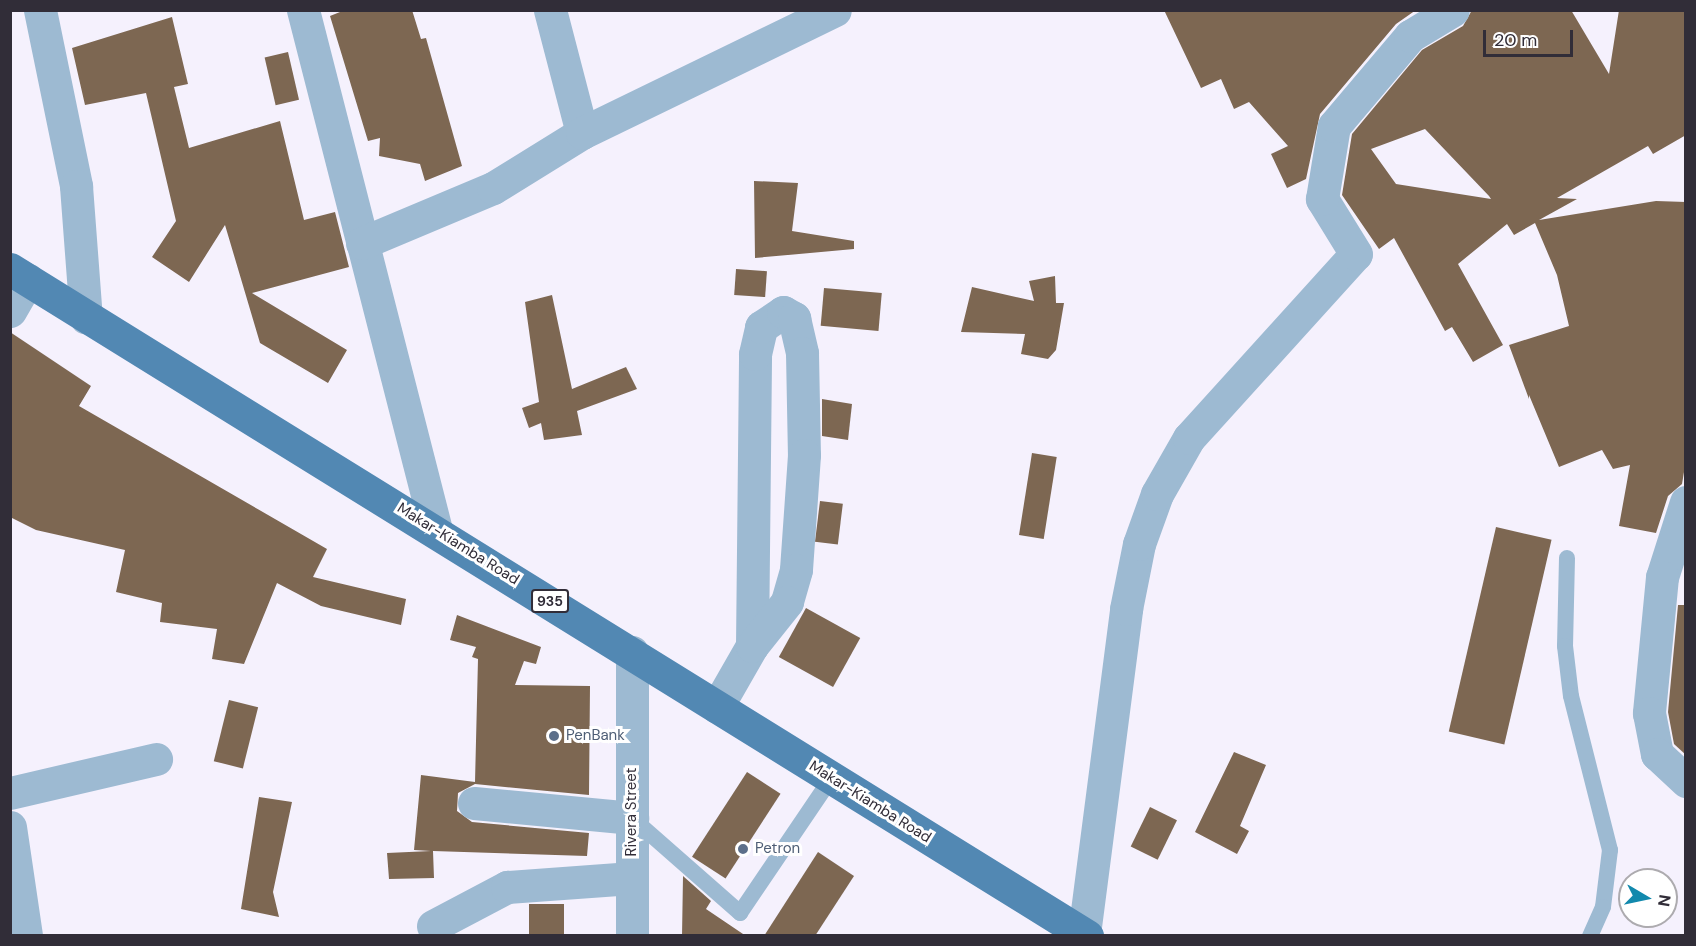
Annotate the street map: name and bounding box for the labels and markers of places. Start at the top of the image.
place label: PenBank [566,727,625,745]
marker: PenBank [547,729,561,743]
place label: Petron [755,840,800,858]
marker: Petron [736,842,750,856]

